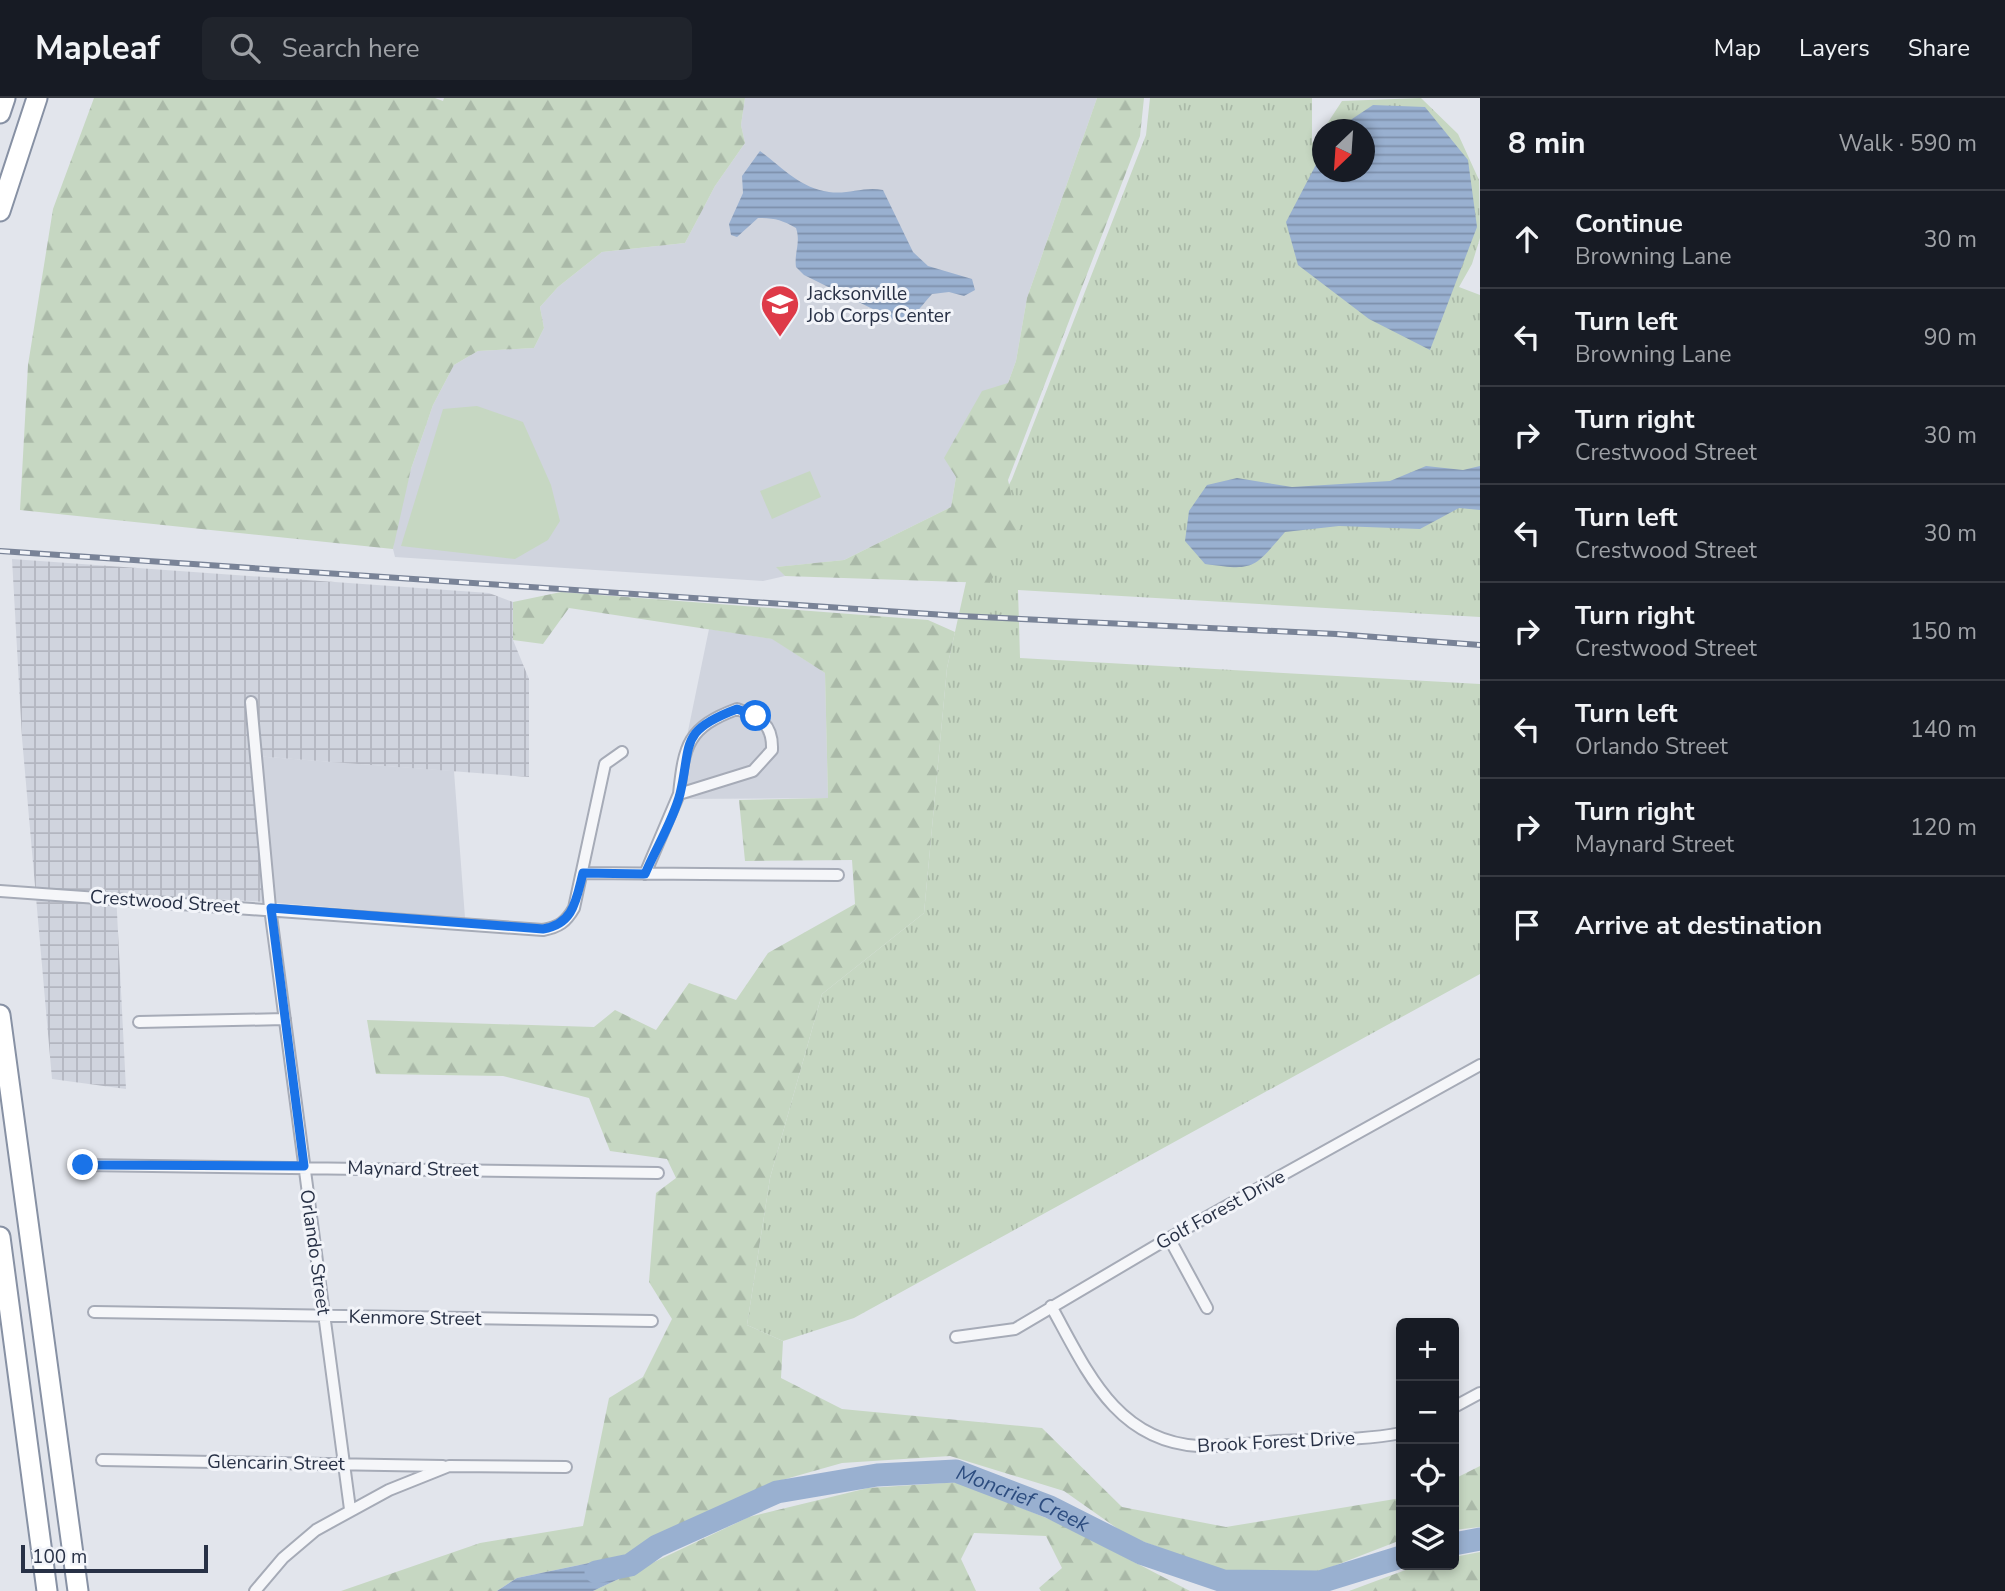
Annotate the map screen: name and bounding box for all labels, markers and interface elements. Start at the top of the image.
search box [202,17,692,80]
text: Mapleaf [35,26,160,71]
icon: search [226,29,264,67]
text: Search here [282,31,420,66]
text: Map [1714,32,1761,64]
text: Layers [1799,32,1870,64]
text: Share [1908,32,1970,64]
north arrow [1312,119,1375,182]
text: 8 min [1508,123,1586,164]
text: Walk · 590 m [1838,128,1977,159]
text: Continue [1575,206,1683,241]
icon: ahead [1508,220,1546,258]
text: 30 m [1924,224,1977,255]
text: Browning Lane [1575,241,1731,272]
place label: Jacksonville Job Corps Center [806,281,951,329]
school or university icon: Jacksonville Job Corps Center [759,283,801,338]
text: Turn left [1575,304,1678,339]
icon: left [1508,318,1546,356]
text: 90 m [1924,322,1977,353]
text: Browning Lane [1575,339,1731,370]
text: Turn right [1575,402,1694,437]
icon: right [1508,416,1546,454]
text: 30 m [1924,420,1977,451]
text: Crestwood Street [1575,437,1757,468]
text: Turn left [1575,500,1678,535]
icon: left [1508,514,1546,552]
text: 30 m [1924,518,1977,549]
text: Crestwood Street [1575,535,1757,566]
text: Turn right [1575,598,1694,633]
icon: right [1508,612,1546,650]
text: 150 m [1910,616,1977,647]
text: Crestwood Street [1575,633,1757,664]
text: Turn left [1575,696,1678,731]
route start [740,700,771,731]
icon: left [1508,710,1546,748]
text: 140 m [1910,714,1977,745]
text: Orlando Street [1575,731,1728,762]
text: Turn right [1575,794,1694,829]
icon: right [1508,808,1546,846]
text: 120 m [1910,812,1977,843]
text: Maynard Street [1575,829,1734,860]
street label: Crestwood Street [89,884,241,920]
icon: arrive [1508,906,1546,944]
text: Arrive at destination [1575,908,1822,943]
route end [67,1149,98,1180]
street label: Maynard Street [347,1155,479,1183]
street label: Golf Forest Drive [1151,1164,1290,1256]
street label: Orlando Street [293,1188,337,1317]
street label: Kenmore Street [348,1304,482,1332]
map controls [1396,1318,1459,1570]
button: + [1396,1318,1459,1381]
button: − [1396,1381,1459,1444]
street label: Brook Forest Drive [1196,1425,1356,1459]
button: locate [1396,1444,1459,1507]
street label: Glencarin Street [207,1449,345,1477]
water label: Moncrief Creek [952,1458,1095,1539]
button: layers [1396,1507,1459,1570]
scale bar [21,1542,208,1574]
text: 100 m [32,1544,87,1570]

